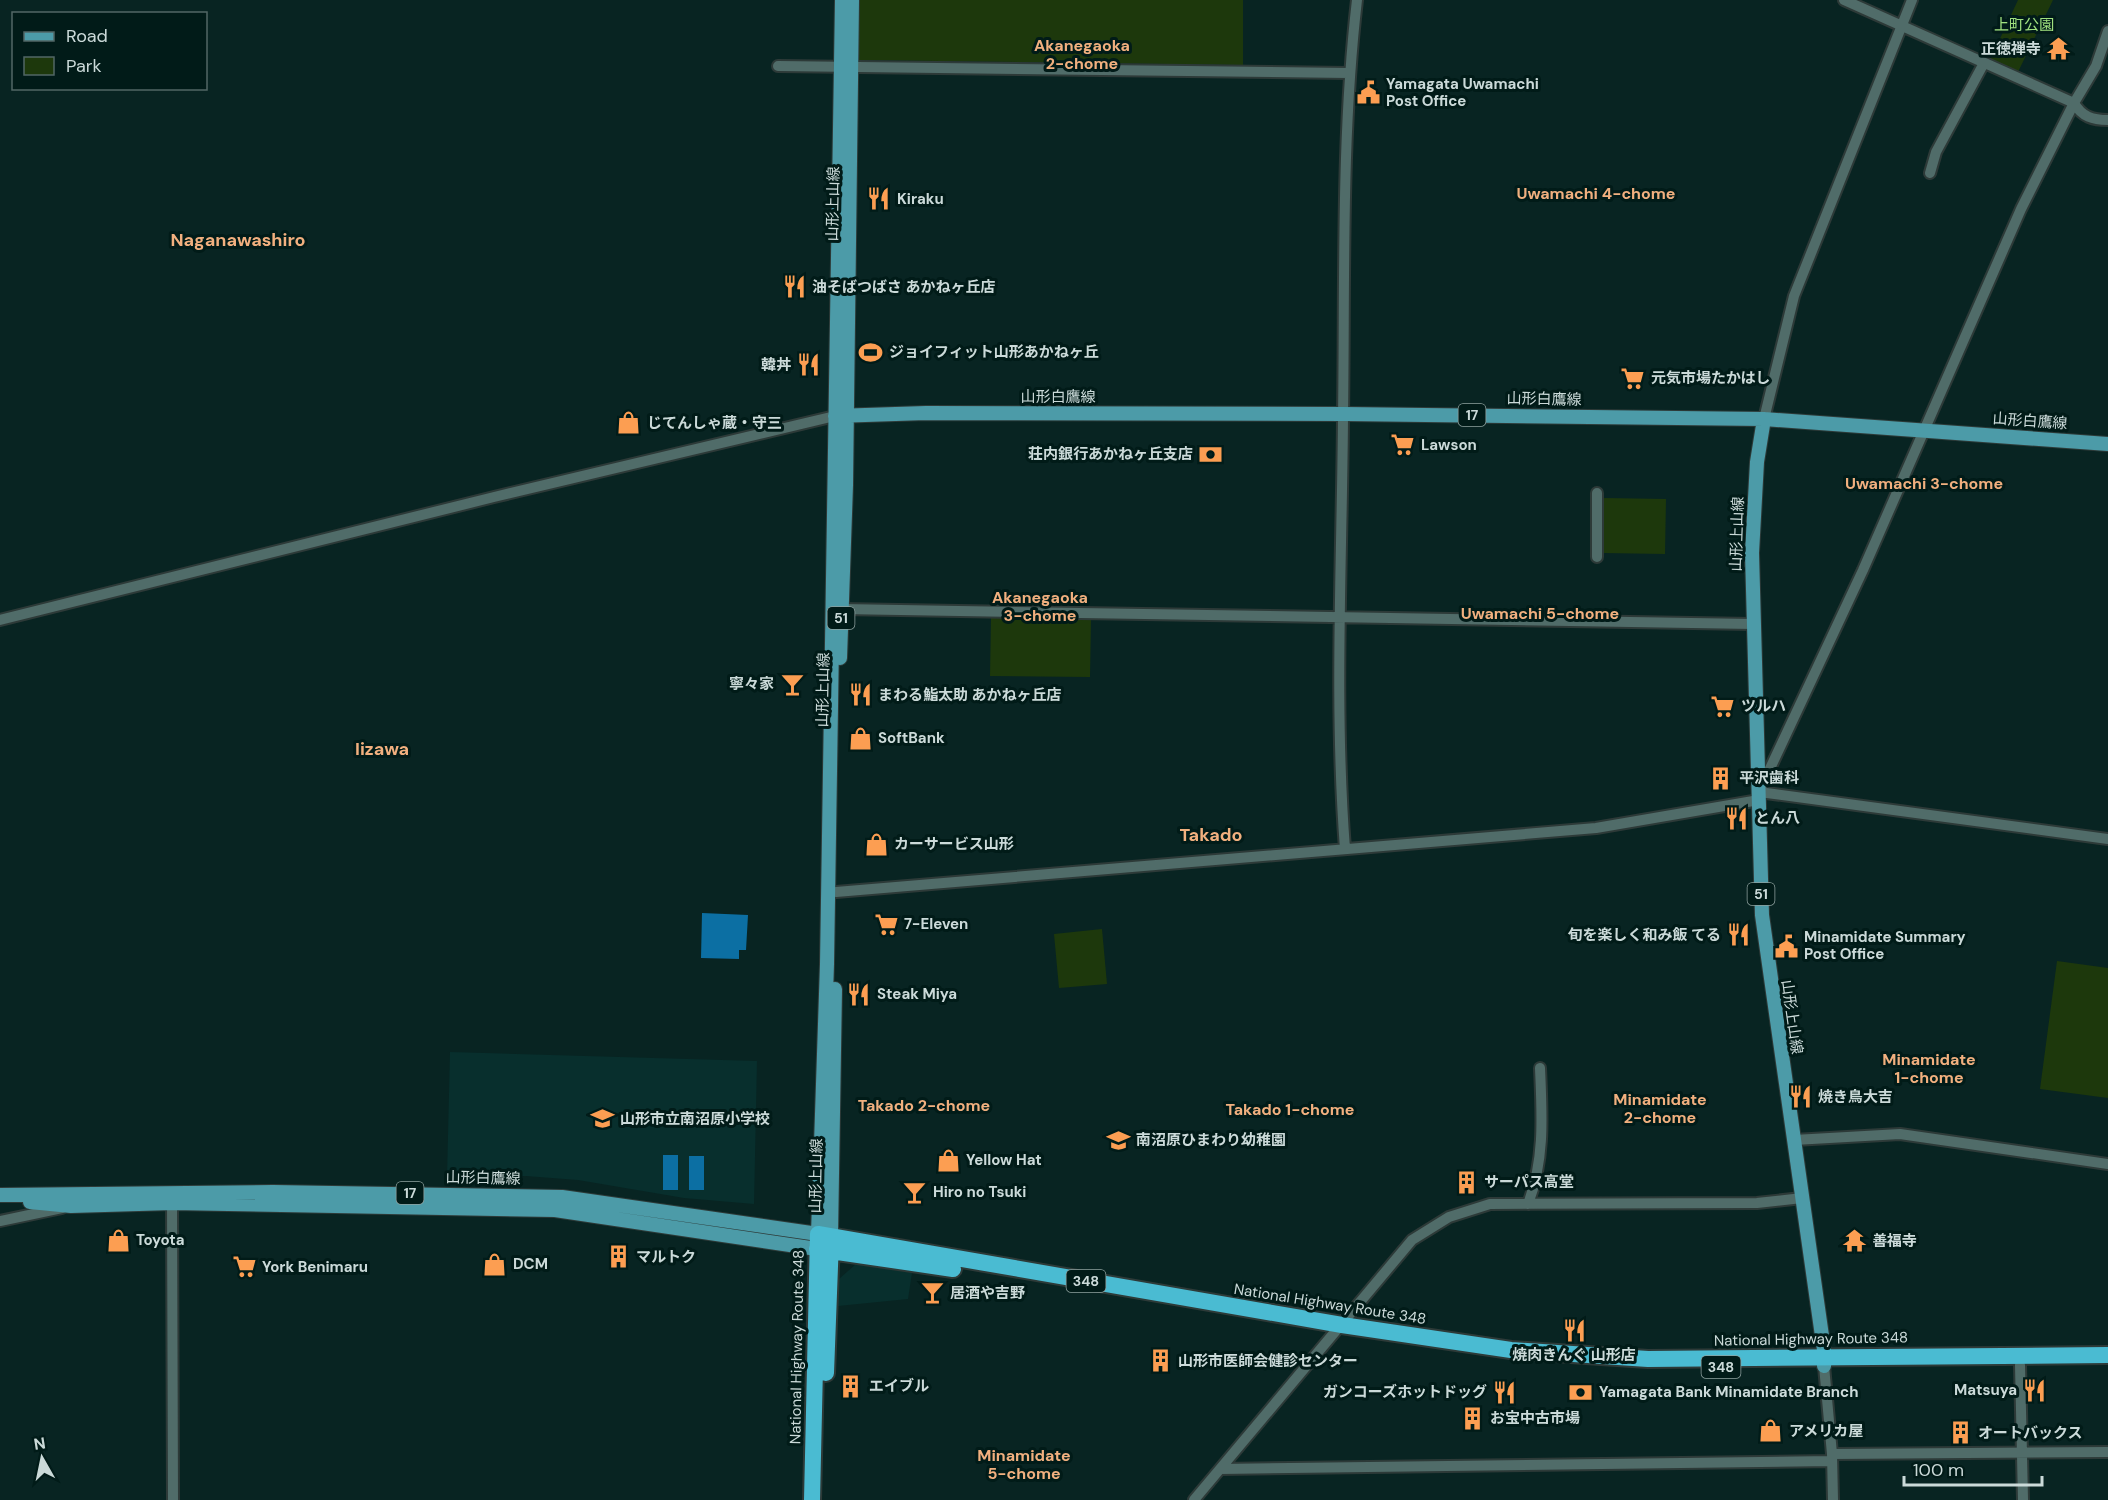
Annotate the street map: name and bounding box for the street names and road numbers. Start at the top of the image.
street label: 山形上山線 [822,166,844,242]
street label: 山形白鷹線 [1020,387,1096,407]
street label: 山形白鷹線 [1506,388,1582,410]
road number: 17 [1458,404,1486,426]
street label: 山形白鷹線 [1992,408,2068,434]
street label: 山形上山線 [1726,496,1748,572]
road number: 51 [828,607,854,629]
street label: 山形上山線 [812,652,834,728]
road number: 51 [1748,883,1774,905]
street label: 山形上山線 [1777,978,1807,1056]
street label: 山形上山線 [805,1138,827,1214]
street label: 山形白鷹線 [445,1167,521,1189]
road number: 17 [396,1182,424,1204]
street label: National Highway Route 348 [785,1250,809,1444]
road number: 348 [1066,1270,1106,1292]
street label: National Highway Route 348 [1232,1279,1428,1329]
street label: National Highway Route 348 [1714,1327,1908,1351]
road number: 348 [1702,1356,1740,1378]

